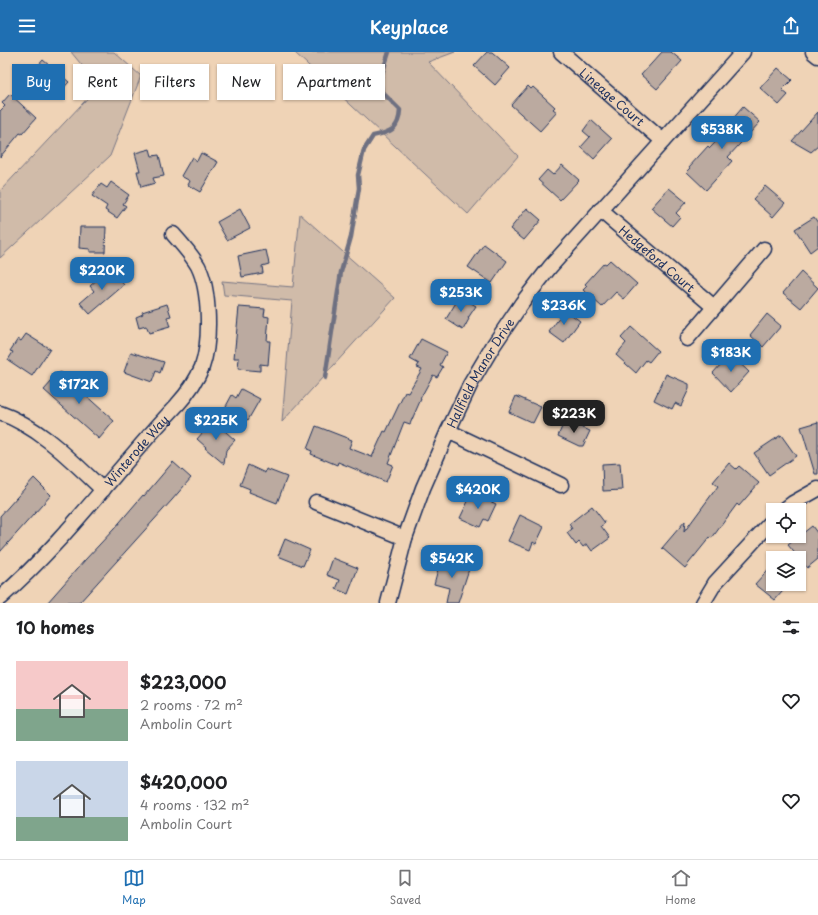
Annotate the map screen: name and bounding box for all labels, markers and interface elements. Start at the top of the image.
text: Keyplace [370,13,448,40]
icon: menu [16,15,38,37]
icon: share [780,15,802,37]
street label: Lineage Court [576,63,649,130]
chip: Buy [12,64,65,100]
chip: Rent [73,64,132,100]
chip: Filters [140,64,209,100]
chip: New [217,64,275,100]
chip: Apartment [283,64,385,100]
pin: $538K [694,116,750,150]
text: $538K [700,119,744,138]
street label: Hedgeford Court [615,221,699,296]
pin: $220K [74,257,130,291]
text: $220K [79,260,125,279]
pin: $253K [433,279,489,313]
text: $253K [440,282,482,301]
pin: $236K [536,292,592,326]
text: $236K [542,295,586,314]
street label: Hallfield Manor Drive [442,314,518,431]
pin: $183K [703,339,759,373]
text: $183K [711,342,751,361]
pin: $172K [51,371,107,405]
text: $172K [59,374,99,393]
pin: $223K [546,400,602,434]
text: $223K [552,403,596,422]
pin: $225K [188,407,244,441]
text: $225K [194,410,238,429]
street label: Winterode Way [100,411,173,490]
pin: $420K [450,476,506,510]
text: $420K [455,479,501,498]
map controls [766,503,806,591]
button: locate [766,503,806,543]
pin: $542K [424,545,480,579]
text: $542K [430,548,474,567]
button: layers [766,551,806,591]
text: 10 homes [16,614,94,640]
icon: filters [780,616,802,638]
text: $223,000 [140,669,226,695]
icon: home [48,677,96,725]
icon: heart [780,690,802,712]
text: 2 rooms · 72 m² [140,695,243,714]
text: Ambolin Court [140,714,232,733]
text: $420,000 [140,769,227,795]
icon: home [48,777,96,825]
icon: heart [780,790,802,812]
text: 4 rooms · 132 m² [140,795,250,814]
text: Ambolin Court [140,814,232,833]
tab: Map [122,867,146,908]
tab: Saved [390,867,421,908]
tab: Home [665,867,696,908]

